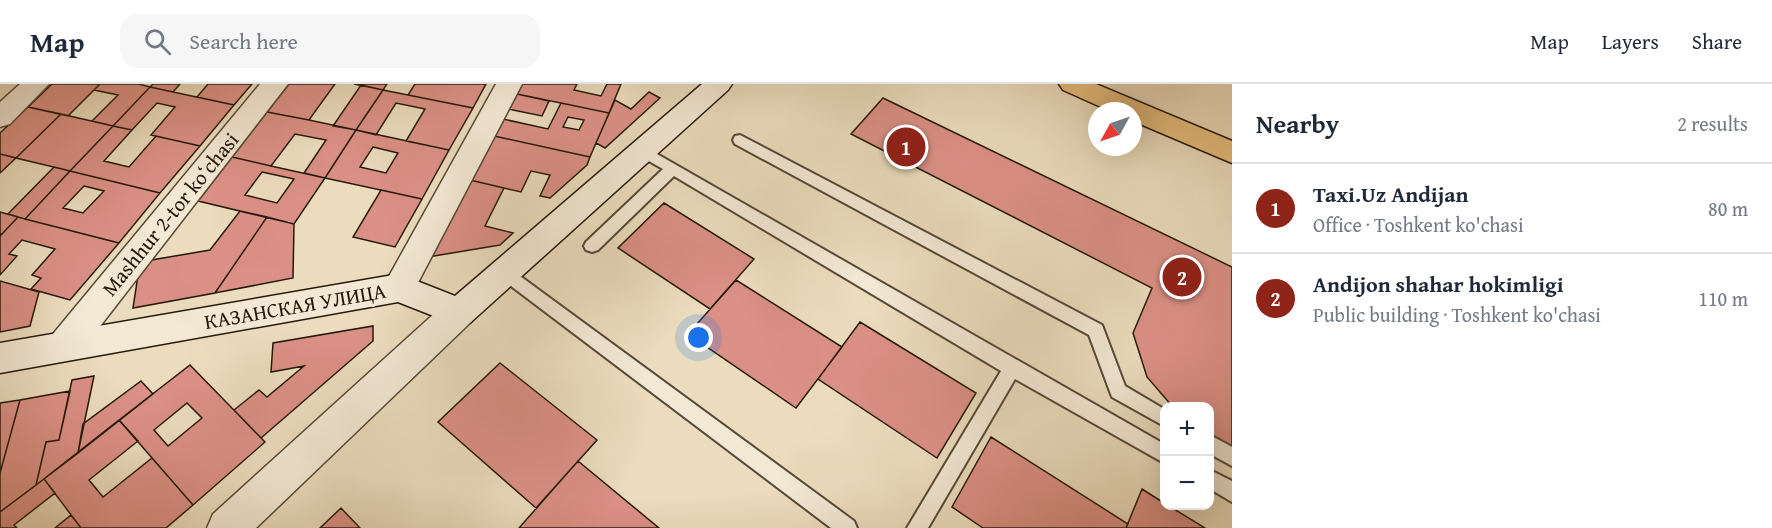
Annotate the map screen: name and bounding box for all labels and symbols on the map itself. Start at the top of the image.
north arrow [1088,102,1142,156]
pin: 1 [886,124,926,170]
street label: Mashhur 2-tor koʻchasi [94,125,246,303]
pin: 2 [1162,254,1202,300]
street label: КАЗАНСКАЯ УЛИЦА [202,275,388,337]
your location [684,323,713,352]

